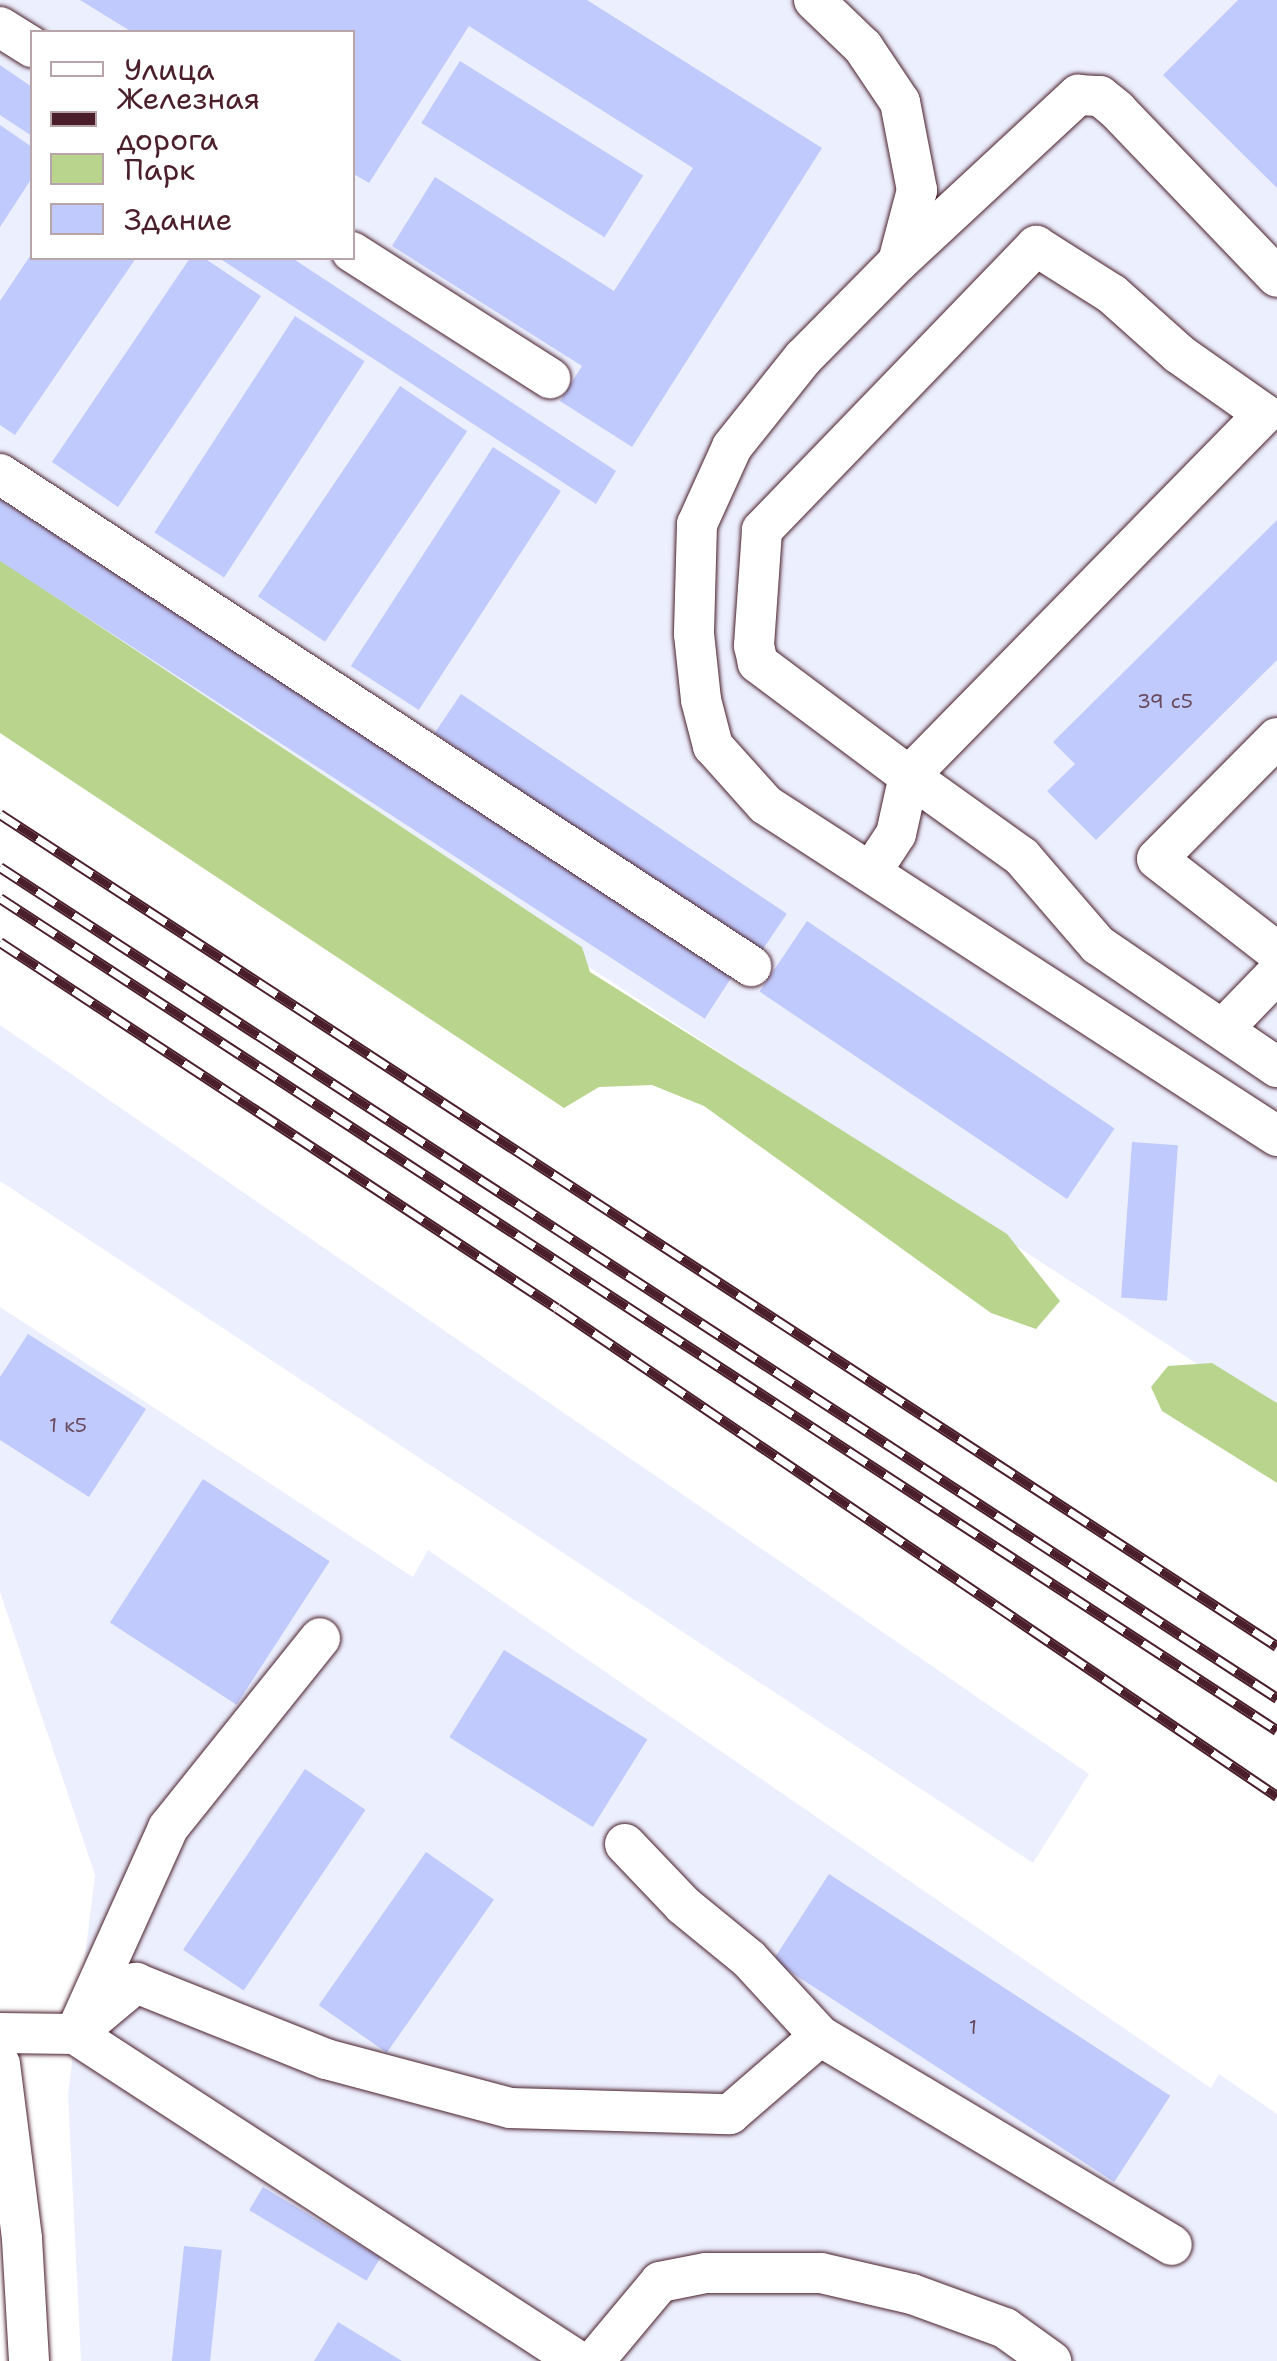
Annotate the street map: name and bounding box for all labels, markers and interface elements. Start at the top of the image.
legend [30,30,355,260]
text: Улица [124,49,215,90]
text: Железная дорога [117,78,260,160]
text: Парк [124,149,195,190]
text: Здание [124,199,233,240]
house number: 39 с5 [1137,689,1193,713]
house number: 1 к5 [49,1413,87,1437]
house number: 1 [969,2015,977,2039]

